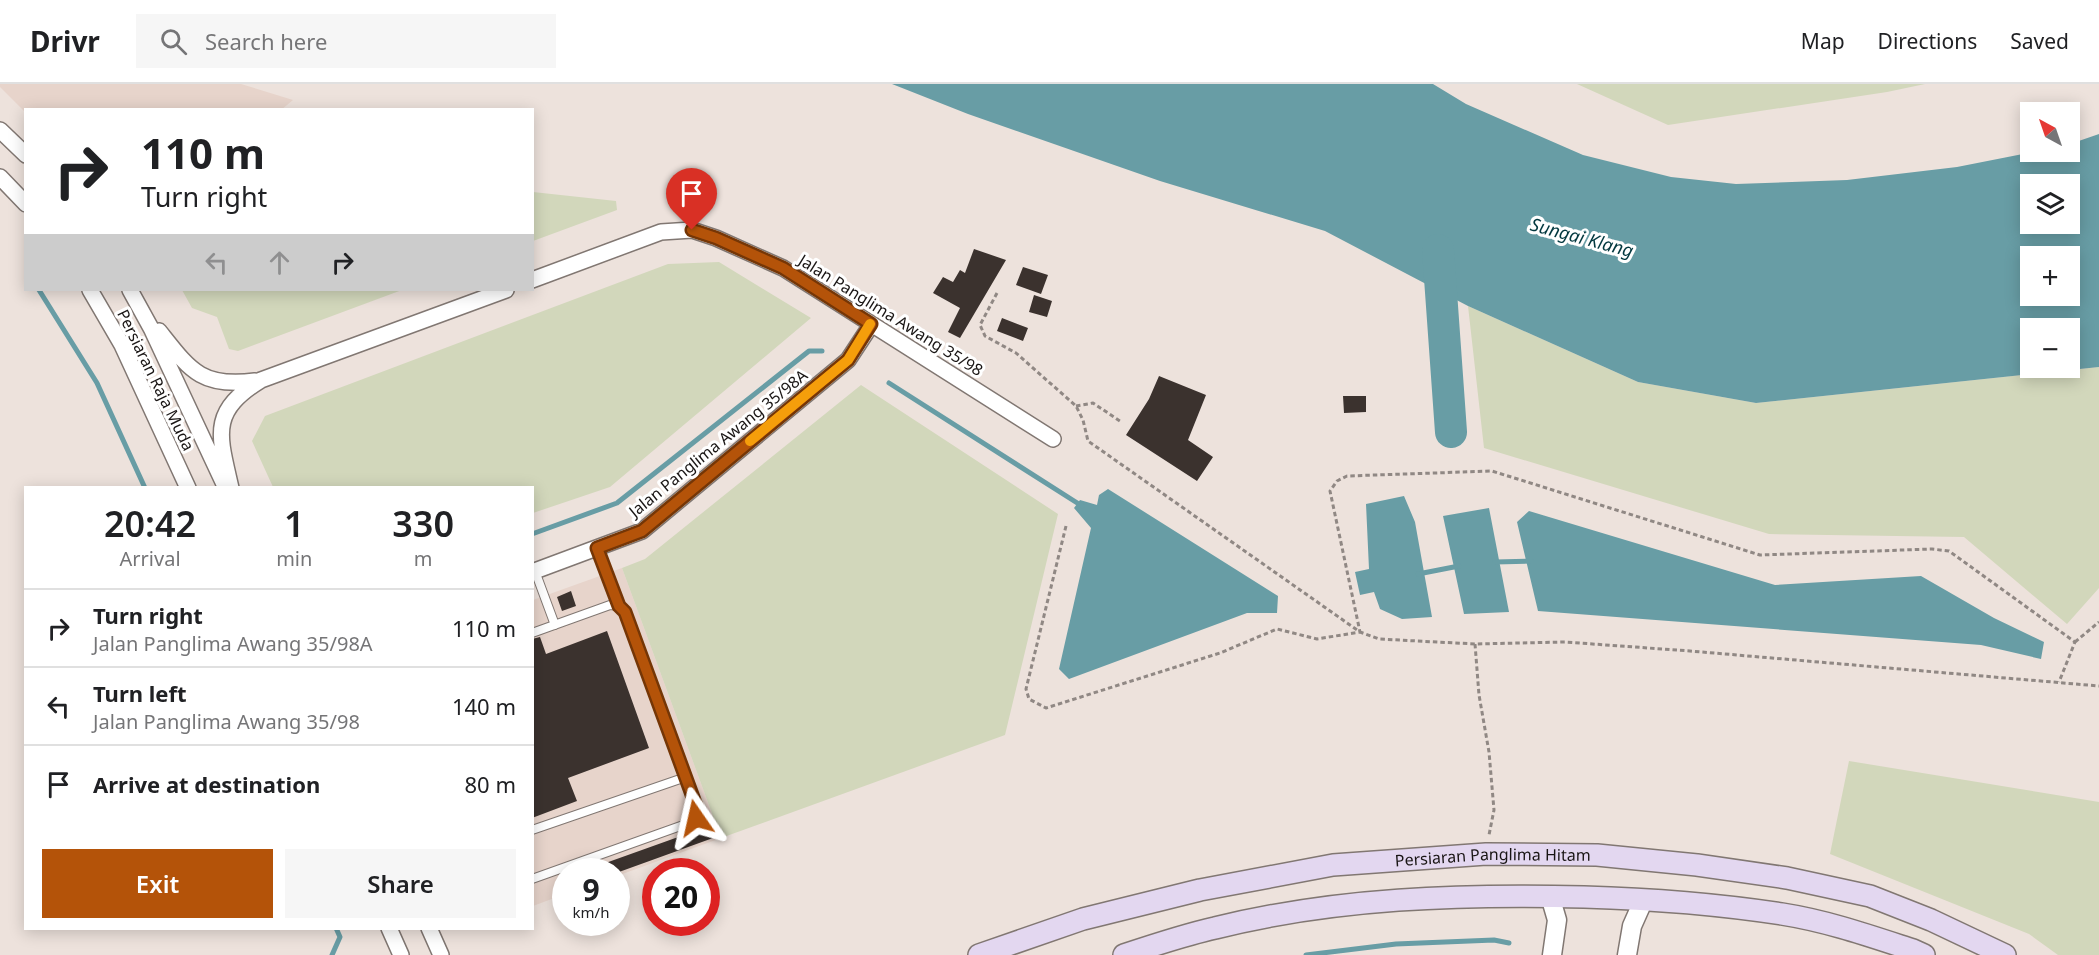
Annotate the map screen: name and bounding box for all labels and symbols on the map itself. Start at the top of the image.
north arrow [2020,102,2080,162]
pin [666,168,717,230]
water label: Sungai Klang [1528,212,1636,262]
street label: Jalan Panglima Awang 35/98 [793,248,987,381]
street label: Persiaran Raja Muda [112,306,200,454]
street label: Jalan Panglima Awang 35/98A [623,364,812,523]
position arrow [664,786,728,850]
street label: Persiaran Panglima Hitam [1394,843,1591,872]
speed limit sign: 20 [642,858,720,936]

